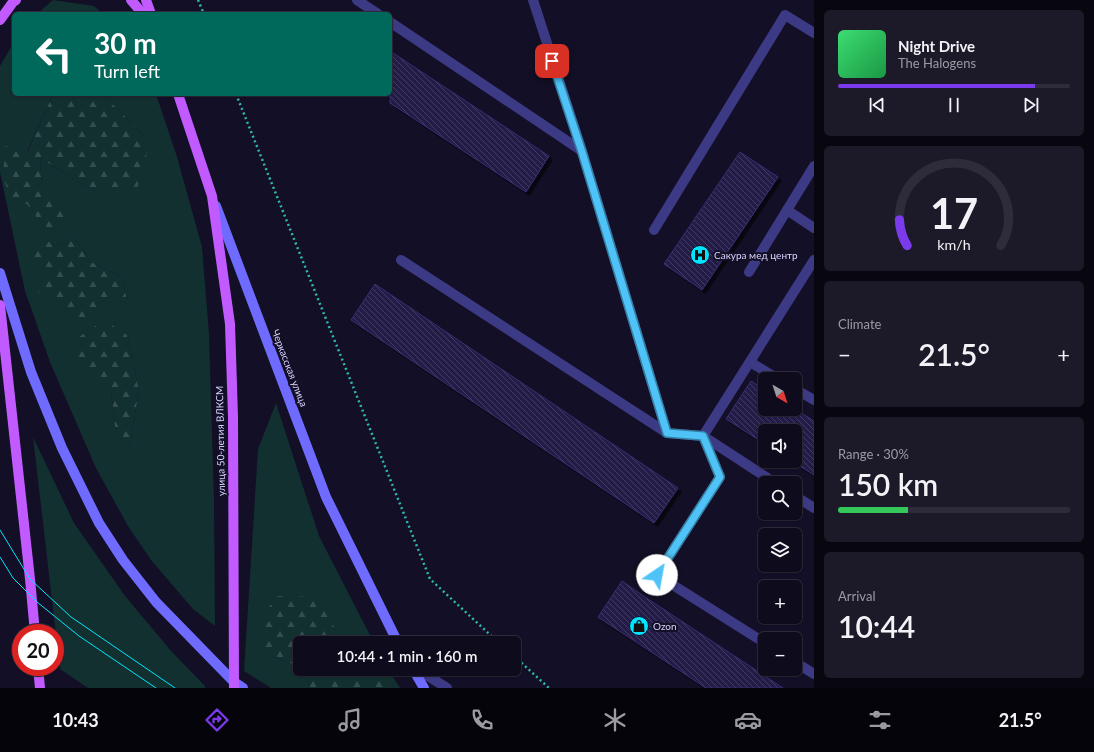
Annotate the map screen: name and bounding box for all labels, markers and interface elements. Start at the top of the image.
text: 30 m [94,26,157,60]
icon: left [28,28,80,80]
text: Night Drive [898,37,975,55]
pin [535,44,569,78]
icon: arrive [541,50,563,72]
text: The Halogens [898,55,976,71]
text: Turn left [94,60,160,82]
icon: previous [866,94,888,116]
icon: pause [943,94,965,116]
icon: next [1020,94,1042,116]
text: 17 [930,188,978,238]
text: km/h [937,236,971,253]
hospital icon: Сакура мед центр [689,244,711,266]
place label: Сакура мед центр [714,249,798,261]
text: Climate [838,316,881,332]
street label: Черкасская улица [270,328,310,408]
text: 21.5° [918,336,990,372]
text: − [838,341,851,368]
text: + [1057,341,1070,368]
north arrow [758,372,802,416]
map controls [758,372,802,676]
street label: улица 50-летия ВЛКСМ [213,386,227,496]
button: sound [758,424,802,468]
text: Range · 30% [838,446,909,462]
text: 150 km [838,466,938,502]
button: search [758,476,802,520]
button: layers [758,528,802,572]
position arrow [636,554,678,596]
button: + [758,580,802,624]
text: Arrival [838,588,875,604]
text: 10:44 [838,608,915,644]
shop icon: Ozon [628,615,650,637]
place label: Ozon [653,620,677,632]
speed limit sign: 20 [12,624,64,676]
button: − [758,632,802,676]
text: 10:44 · 1 min · 160 m [337,647,477,665]
icon: directions [203,706,231,734]
icon: music [336,706,364,734]
icon: phone [468,706,496,734]
icon: climate [601,706,629,734]
icon: car [734,706,762,734]
icon: filters [866,706,894,734]
text: 10:43 [52,709,99,731]
text: 21.5° [999,709,1042,731]

